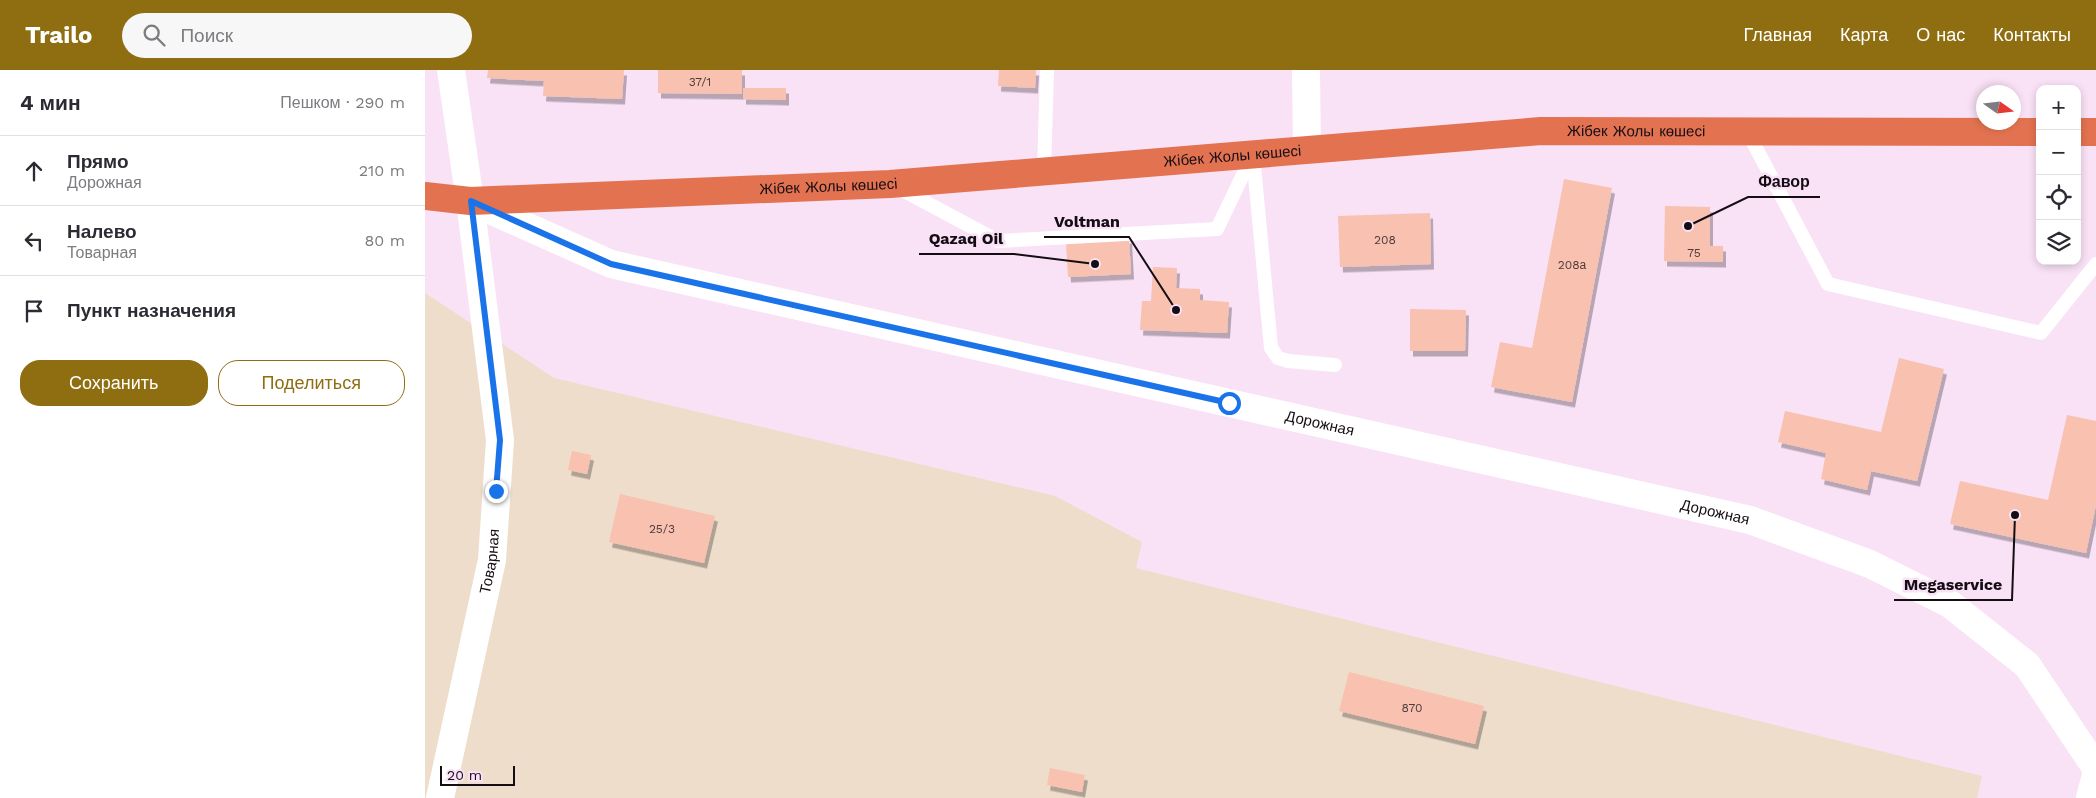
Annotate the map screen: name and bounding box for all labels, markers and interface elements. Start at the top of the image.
search box [122,13,472,58]
text: Trailo [25,21,92,49]
icon: search [140,21,168,49]
text: Поиск [180,24,233,47]
text: Главная [1743,24,1812,45]
text: Карта [1840,24,1888,45]
text: О нас [1916,24,1965,45]
text: Контакты [1993,24,2071,45]
house number: 37/1 [689,75,711,89]
north arrow [1976,85,2021,130]
map controls [2036,85,2081,265]
button: + [2036,85,2081,130]
text: 4 мин [20,90,81,115]
text: Пешком · 290 m [280,93,405,112]
street label: Жібек Жолы көшесі [1567,122,1705,140]
button: − [2036,130,2081,175]
street label: Жібек Жолы көшесі [1163,142,1302,171]
text: Прямо [67,150,129,173]
icon: ahead [20,157,48,185]
text: 210 m [359,161,405,180]
callout: Фавор [1748,166,1820,197]
text: Фавор [1758,172,1810,191]
text: Дорожная [67,173,142,192]
street label: Жібек Жолы көшесі [759,174,898,198]
button: locate [2036,175,2081,220]
callout: Voltman [1044,206,1129,237]
text: Voltman [1054,212,1120,231]
text: Налево [67,220,137,243]
button: layers [2036,220,2081,265]
callout: Qazaq Oil [919,223,1014,254]
icon: left [20,227,48,255]
text: Qazaq Oil [929,229,1004,248]
text: 80 m [364,231,405,250]
house number: 208 [1374,233,1396,247]
text: Товарная [67,243,137,262]
house number: 75 [1687,246,1701,260]
house number: 208а [1558,258,1587,272]
icon: arrive [20,297,48,325]
text: Пункт назначения [67,299,236,322]
button: Сохранить [20,360,208,406]
button: Поделиться [218,360,405,406]
route start [1218,392,1241,415]
street label: Дорожная [1284,407,1356,440]
route end [485,480,508,503]
street label: Дорожная [1679,496,1751,529]
house number: 25/3 [649,522,675,536]
street label: Товарная [476,528,503,596]
callout: Megaservice [1894,569,2012,600]
text: Megaservice [1904,575,2002,594]
house number: 870 [1402,701,1422,715]
scale bar [440,763,515,786]
text: 20 m [447,767,482,783]

